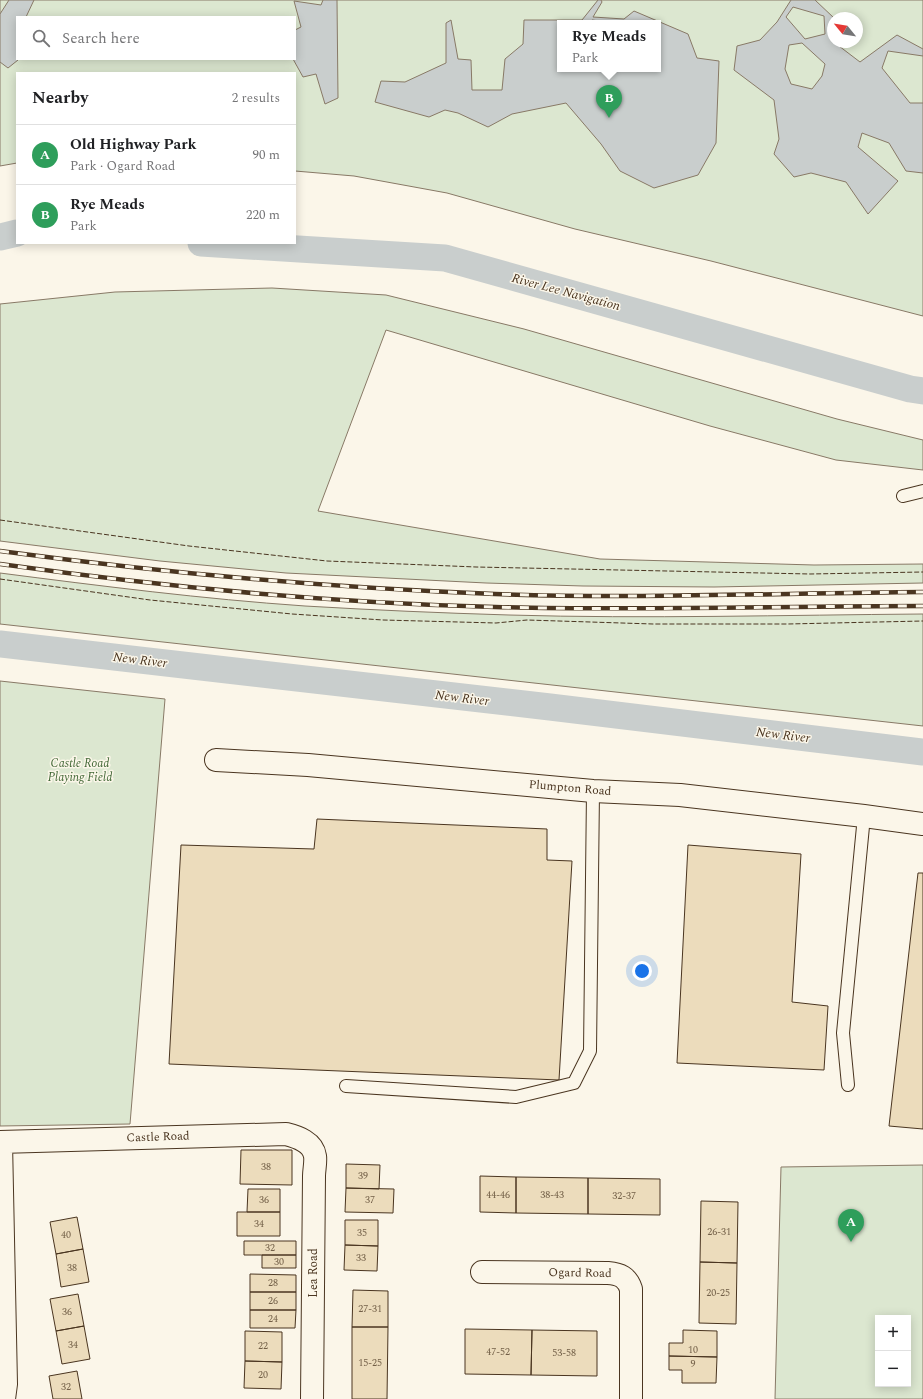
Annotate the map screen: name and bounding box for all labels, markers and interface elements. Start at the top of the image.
north arrow [827,12,863,48]
search box [16,16,296,60]
popup [557,20,661,72]
text: Rye Meads [572,25,646,48]
icon: search [30,27,52,49]
text: Search here [62,27,140,50]
text: Park [572,48,598,68]
text: Nearby [32,85,88,111]
pin: B [596,85,622,118]
text: 2 results [232,88,280,108]
text: Old Highway Park [70,133,197,156]
text: A [40,145,50,165]
text: 90 m [253,145,280,165]
text: Park · Ogard Road [70,156,175,176]
text: Rye Meads [70,193,145,216]
text: B [40,205,50,225]
text: 220 m [246,205,280,225]
text: Park [70,216,97,236]
water label: River Lee Navigation [509,268,623,316]
water label: New River [112,647,169,673]
water label: New River [434,685,491,711]
water label: New River [755,722,812,748]
park label: Castle Road Playing Field [48,754,112,787]
street label: Plumpton Road [528,775,612,801]
your location [632,961,652,981]
street label: Castle Road [126,1126,190,1148]
house number: 38 [261,1159,271,1175]
house number: 39 [358,1168,368,1184]
house number: 44-46 [486,1187,510,1203]
house number: 38-43 [540,1187,564,1203]
house number: 32-37 [612,1188,636,1204]
house number: 36 [259,1192,269,1208]
house number: 37 [365,1192,375,1208]
pin: A [838,1209,864,1242]
house number: 34 [254,1216,264,1232]
house number: 26-31 [707,1224,731,1240]
house number: 35 [357,1225,367,1241]
house number: 40 [61,1227,71,1243]
house number: 32 [265,1240,275,1256]
street label: Lea Road [304,1248,323,1298]
house number: 33 [356,1250,366,1266]
house number: 30 [274,1254,284,1270]
house number: 38 [67,1260,77,1276]
street label: Ogard Road [548,1263,612,1283]
house number: 28 [268,1275,278,1291]
house number: 20-25 [706,1285,730,1301]
house number: 26 [268,1293,278,1309]
house number: 27-31 [358,1301,382,1317]
house number: 36 [62,1304,72,1320]
house number: 24 [268,1311,278,1327]
map controls [875,1315,911,1387]
button: + [875,1315,911,1351]
house number: 34 [68,1337,78,1353]
house number: 22 [258,1338,268,1354]
house number: 10 [688,1342,698,1358]
house number: 47-52 [486,1344,510,1360]
house number: 53-58 [552,1345,576,1361]
button: − [875,1351,911,1387]
house number: 15-25 [358,1355,382,1371]
house number: 9 [691,1356,696,1372]
house number: 20 [258,1367,268,1383]
house number: 32 [61,1379,71,1395]

